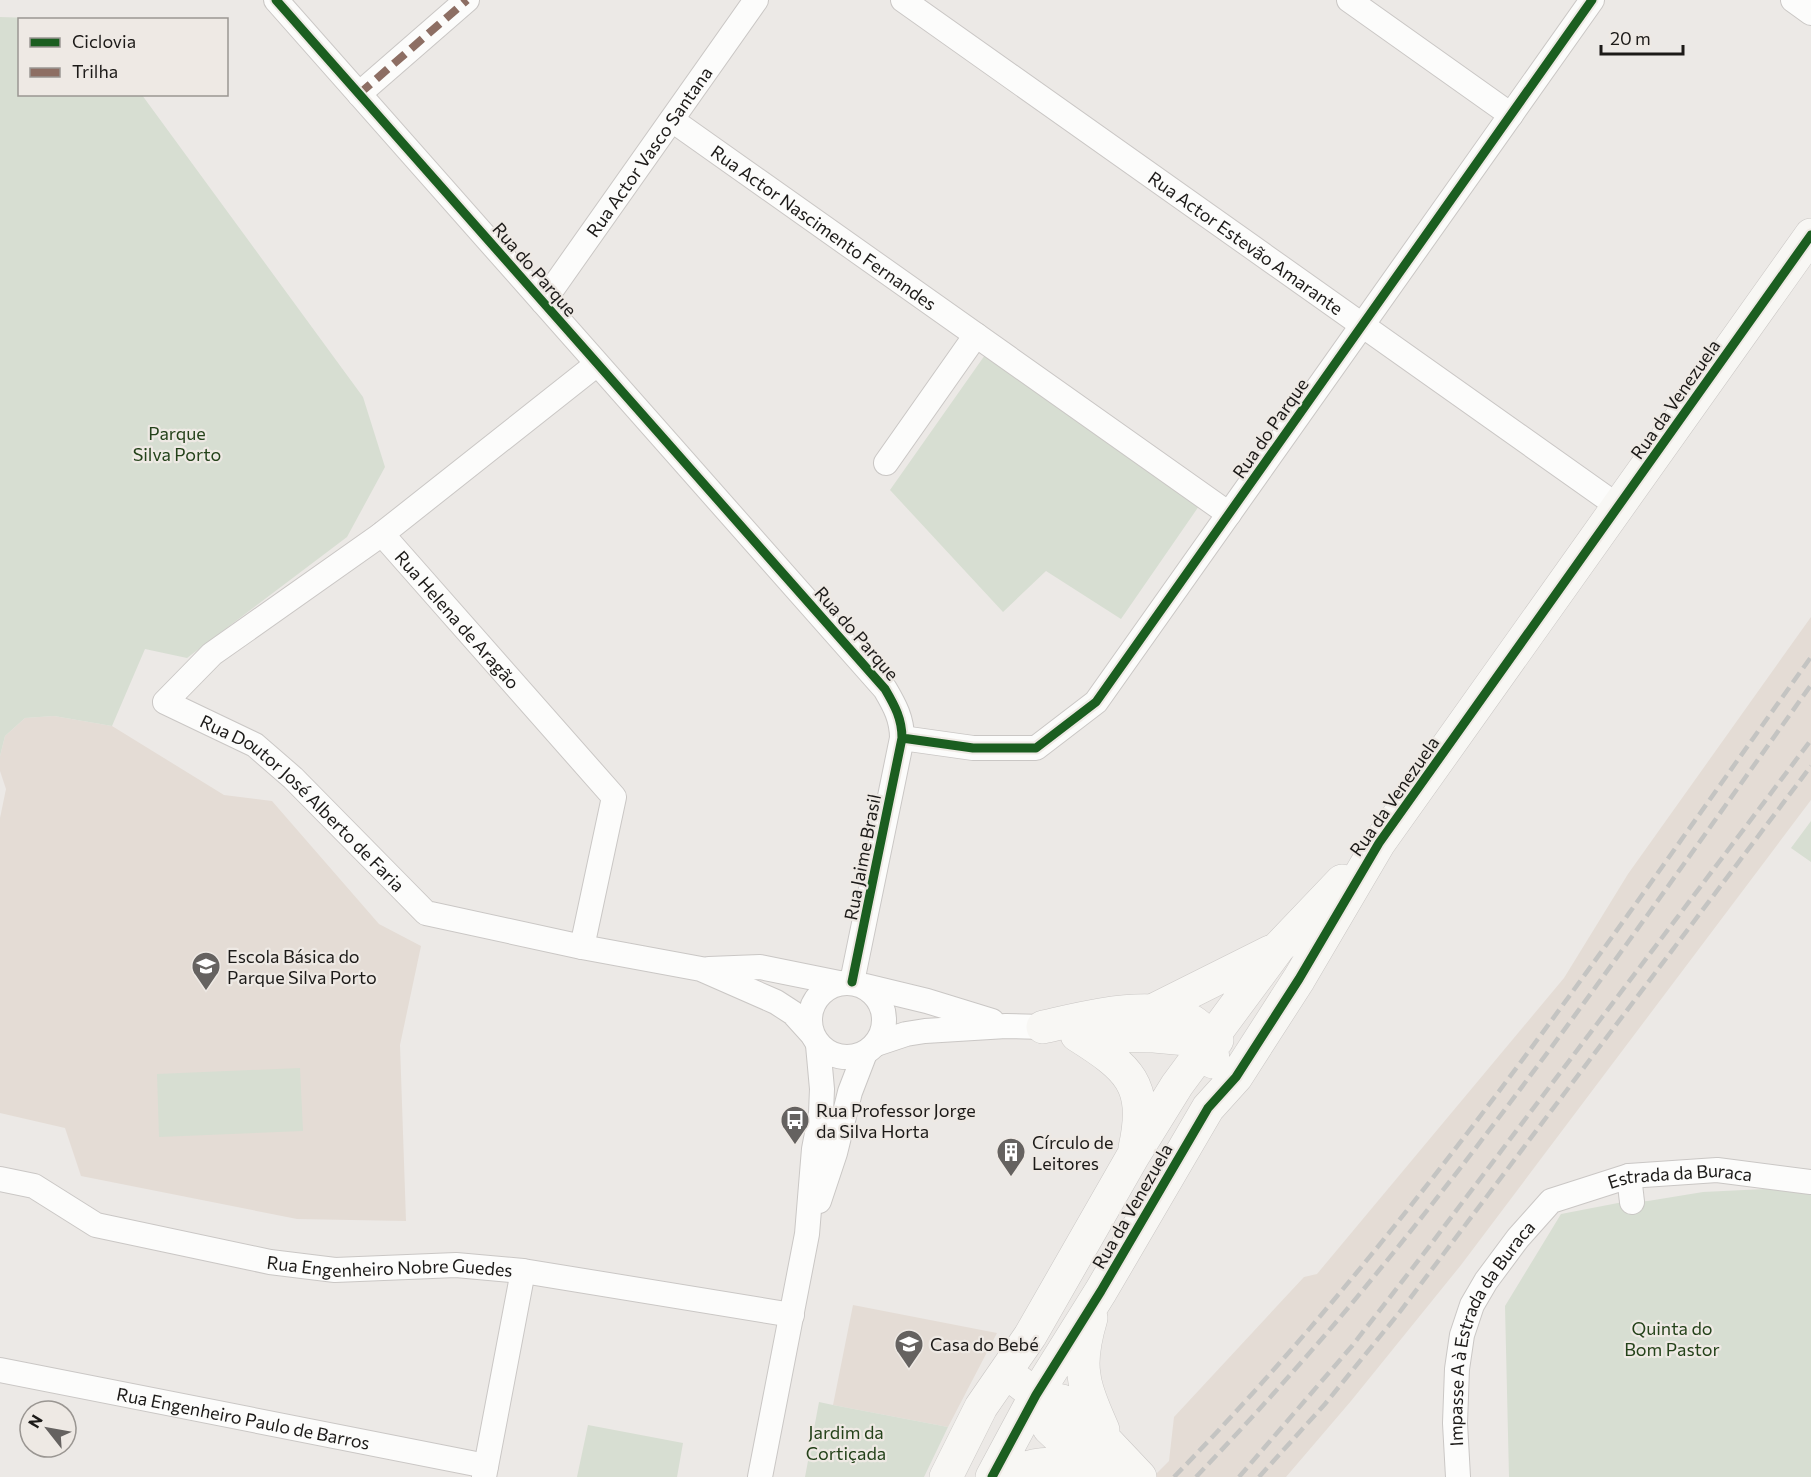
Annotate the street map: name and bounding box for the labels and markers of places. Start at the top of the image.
place label: Escola Básica do Parque Silva Porto [227,945,377,988]
school or university icon: Escola Básica do Parque Silva Porto [190,950,222,992]
place label: Rua Professor Jorge da Silva Horta [816,1099,976,1142]
bus stop icon: Rua Professor Jorge da Silva Horta [779,1104,811,1146]
place label: Círculo de Leitores [1032,1131,1113,1174]
building icon: Círculo de Leitores [995,1136,1027,1178]
school or university icon: Casa do Bebé [893,1328,925,1370]
place label: Casa do Bebé [930,1333,1039,1355]

